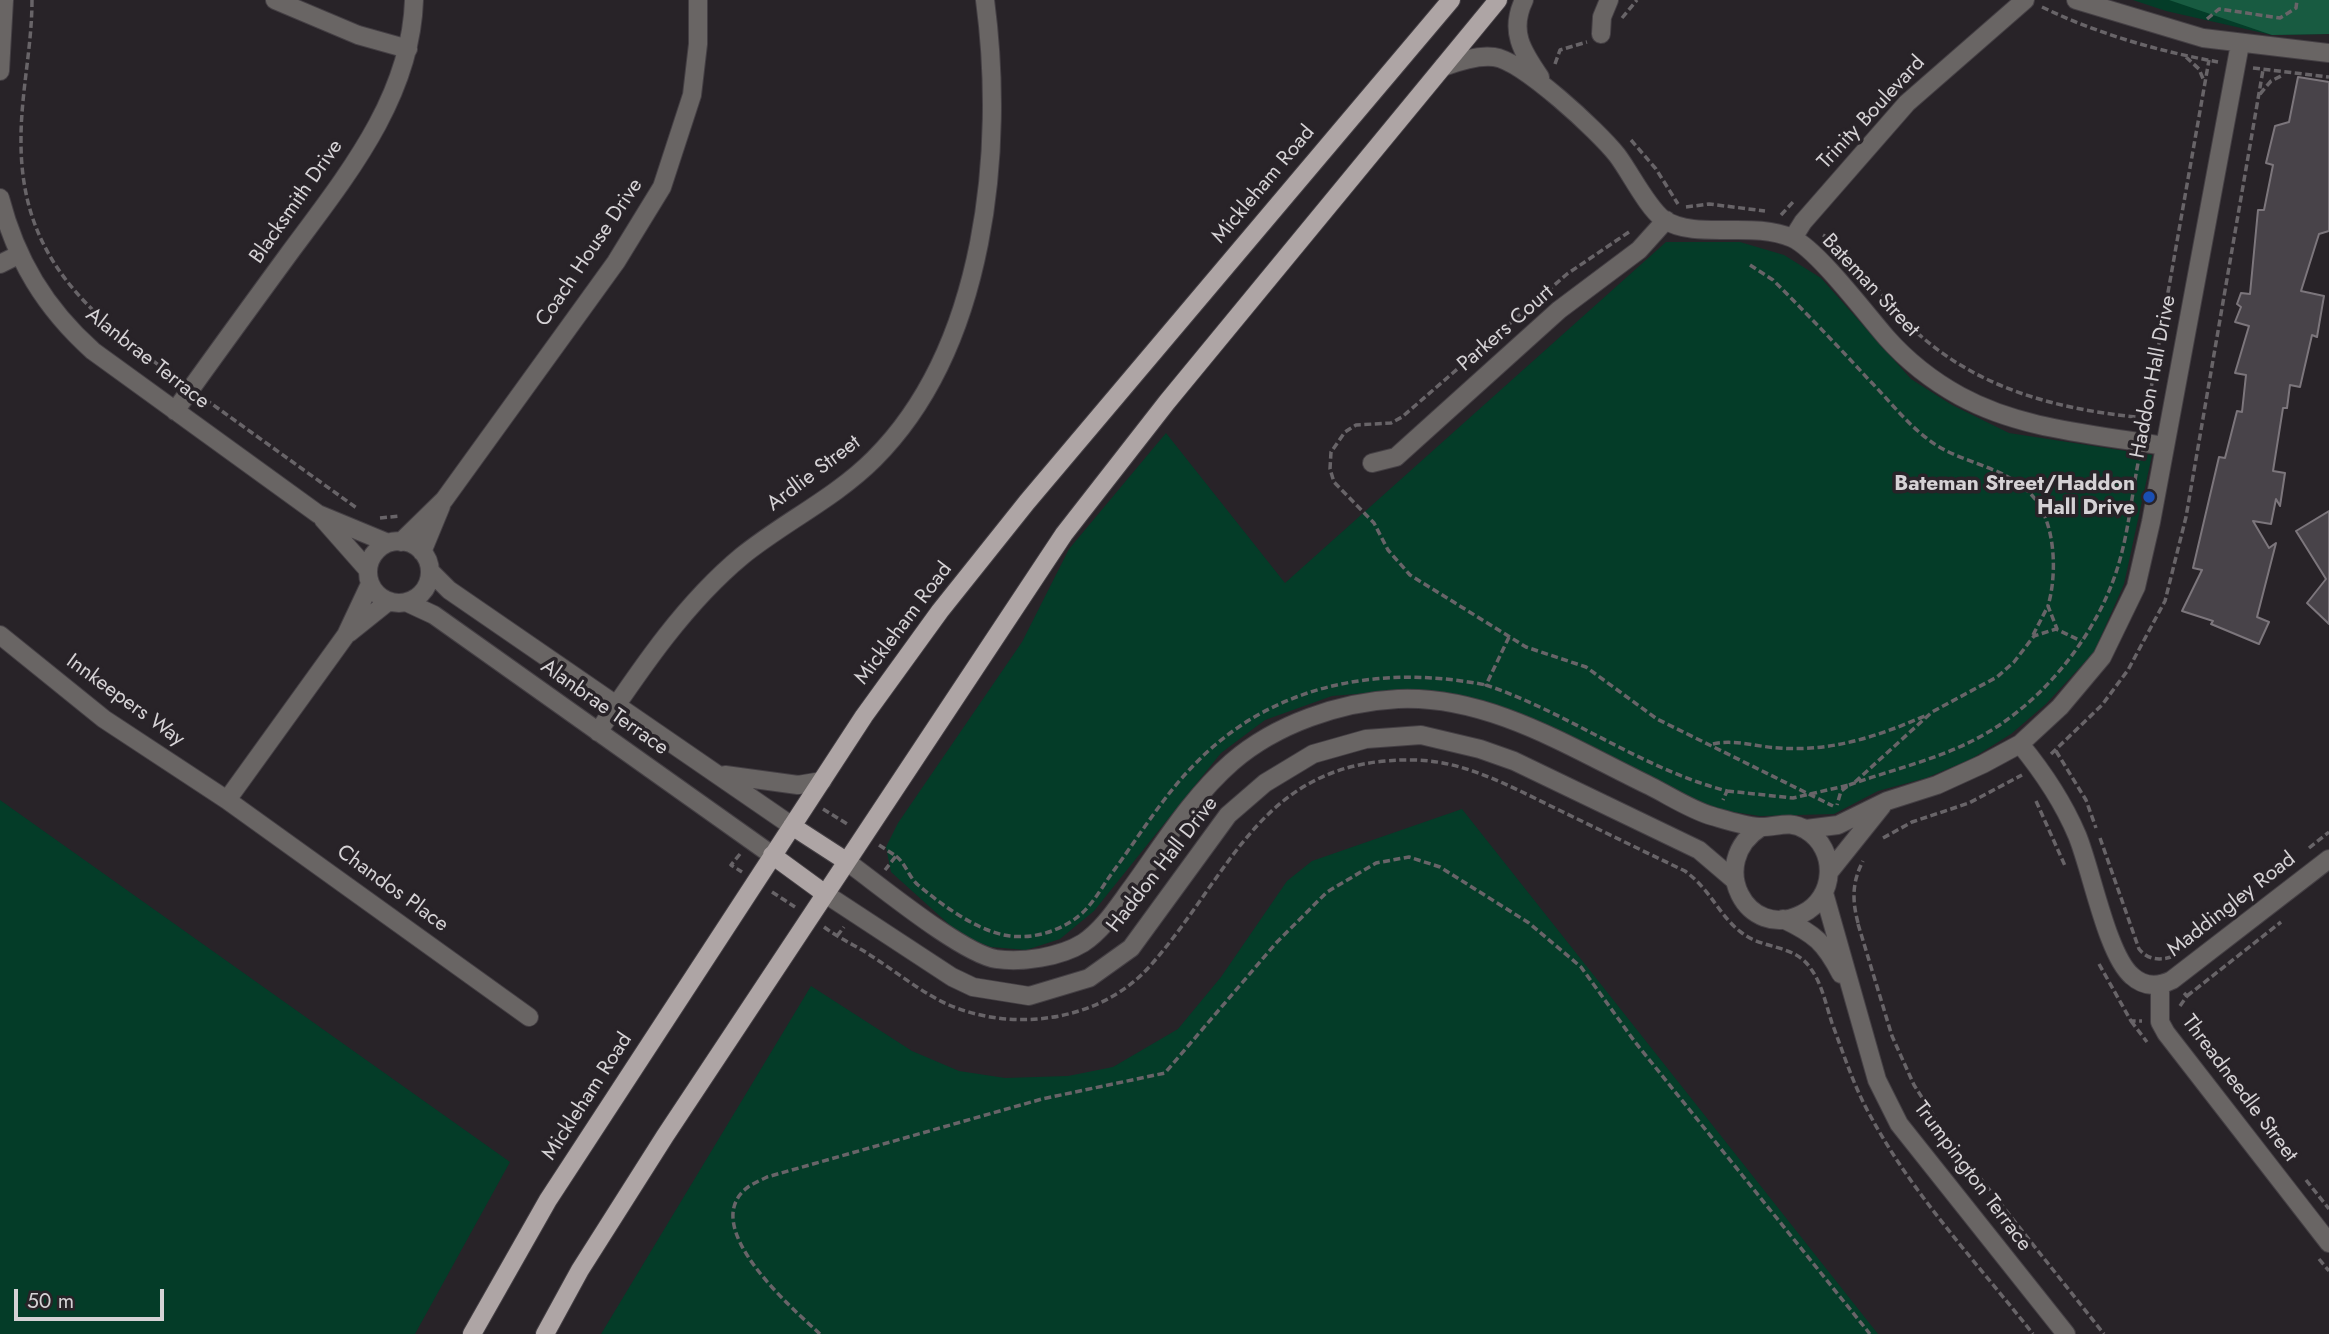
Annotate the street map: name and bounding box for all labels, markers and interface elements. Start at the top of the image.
street label: Trinity Boulevard [1813,51,1931,175]
street label: Mickleham Road [1207,121,1321,249]
street label: Blacksmith Drive [245,135,349,269]
street label: Coach House Drive [531,174,649,332]
street label: Bateman Street [1816,229,1924,343]
street label: Parkers Court [1453,280,1559,378]
street label: Haddon Hall Drive [2126,293,2182,461]
street label: Alanbrae Terrace [80,303,214,415]
street label: Ardlie Street [762,431,866,517]
place label: Bateman Street/Haddon Hall Drive [1894,472,2135,522]
marker: Bateman Street/Haddon Hall Drive [2141,489,2157,505]
street label: Mickleham Road [850,558,958,690]
street label: Innkeepers Way [61,650,189,752]
street label: Alanbrae Terrace [535,655,673,761]
street label: Haddon Hall Drive [1102,792,1224,938]
street label: Chandos Place [331,840,453,938]
street label: Maddingley Road [2163,847,2301,963]
street label: Threadneedle Street [2176,1011,2302,1167]
street label: Mickleham Road [538,1029,638,1165]
street label: Trumpington Terrace [1908,1097,2036,1257]
scale bar [18,1274,168,1318]
text: 50 m [27,1286,74,1316]

